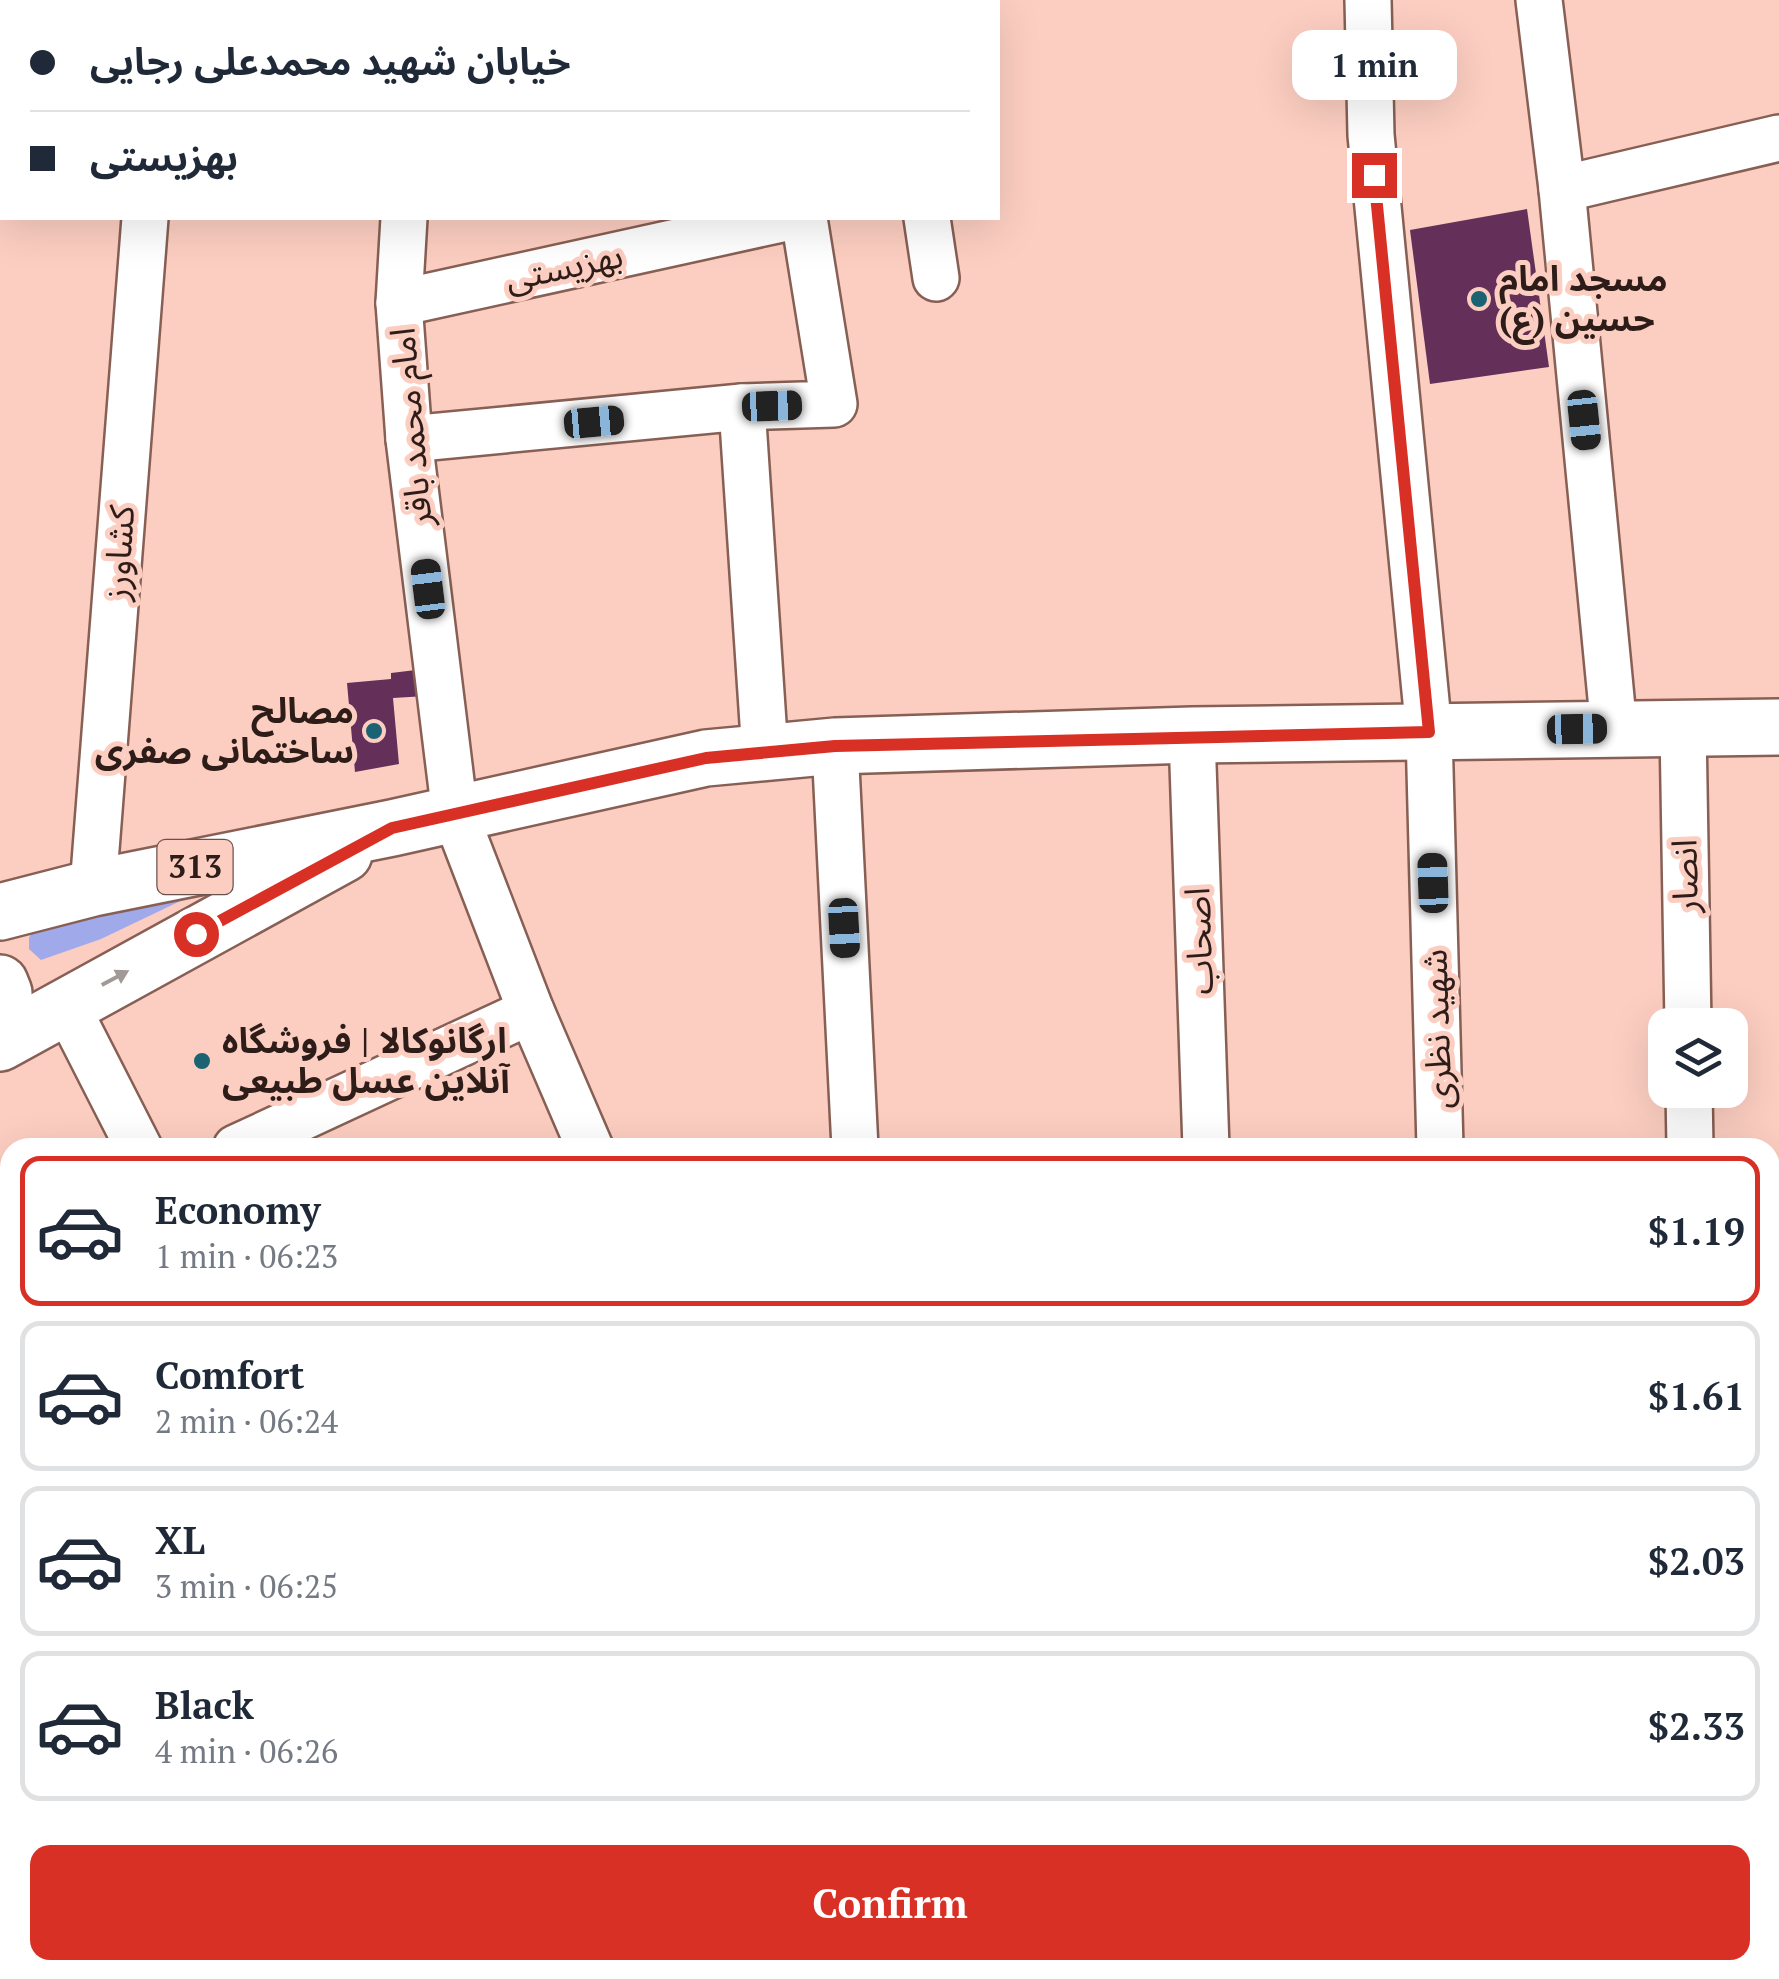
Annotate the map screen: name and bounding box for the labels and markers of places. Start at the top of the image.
place label: مسجد امام حسین (ع) [1499,255,1668,345]
marker: مسجد امام حسین (ع) [1468,288,1490,310]
place label: مصالح ساختمانی صفری [95,687,354,773]
marker: مصالح ساختمانی صفری [363,720,385,742]
place label: ارگانوکالا | فروشگاه آنلاین عسل طبیعی [222,1017,511,1103]
marker: ارگانوکالا | فروشگاه آنلاین عسل طبیعی [191,1050,213,1072]

